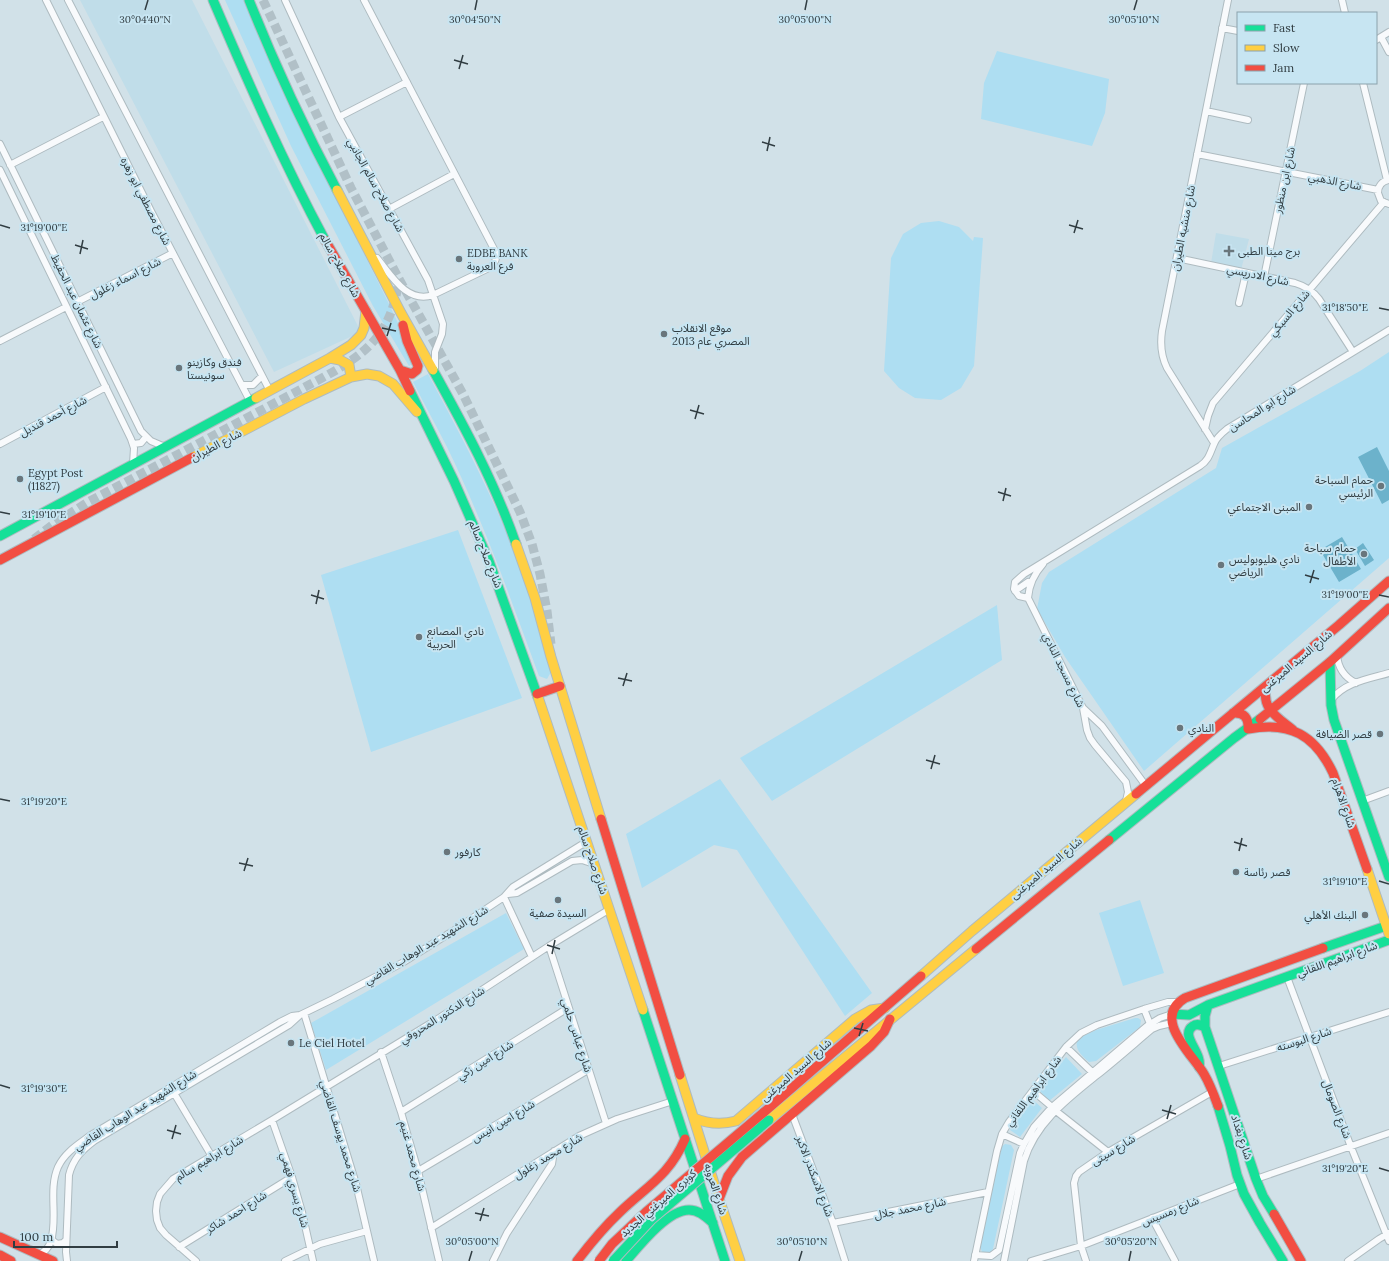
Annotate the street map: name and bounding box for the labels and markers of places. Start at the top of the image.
place label: برج مينا الطبى [1238,244,1300,259]
marker: برج مينا الطبى [1223,245,1235,257]
place label: EDBE BANK فرع العروبة [467,246,528,274]
marker: EDBE BANK فرع العروبة [454,254,464,264]
place label: موقع الانقلاب المصري عام 2013 [672,321,750,351]
marker: موقع الانقلاب المصري عام 2013 [659,329,669,339]
place label: فندق وكازينو سونيستا [187,355,242,382]
marker: فندق وكازينو سونيستا [174,363,184,373]
place label: Egypt Post (11827) [28,466,84,494]
place label: حمام السباحة الرئيسي [1315,473,1374,503]
marker: Egypt Post (11827) [15,474,25,484]
marker: حمام السباحة الرئيسي [1376,481,1386,491]
place label: المبنى الاجتماعي [1228,500,1301,517]
marker: المبنى الاجتماعي [1304,502,1314,512]
place label: حمام سباحة الأطفال [1304,541,1357,568]
marker: حمام سباحة الأطفال [1359,549,1369,559]
place label: نادي هليوبوليس الرياضي [1229,552,1300,582]
marker: نادي هليوبوليس الرياضي [1216,560,1226,570]
place label: نادي المصانع الحربية [427,624,484,651]
marker: نادي المصانع الحربية [414,632,424,642]
place label: النادي [1188,721,1214,738]
marker: النادي [1175,723,1185,733]
place label: قصر الضيافة [1316,727,1372,741]
marker: قصر الضيافة [1375,729,1385,739]
place label: كارفور [454,845,481,859]
marker: كارفور [442,847,452,857]
place label: قصر رئاسة [1244,865,1291,879]
marker: قصر رئاسة [1231,867,1241,877]
marker: السيدة صفية [553,895,563,905]
place label: السيدة صفية [530,906,586,920]
place label: البنك الأهلي [1304,908,1357,925]
marker: البنك الأهلي [1360,910,1370,920]
place label: Le Ciel Hotel [299,1036,365,1050]
marker: Le Ciel Hotel [286,1038,296,1048]

